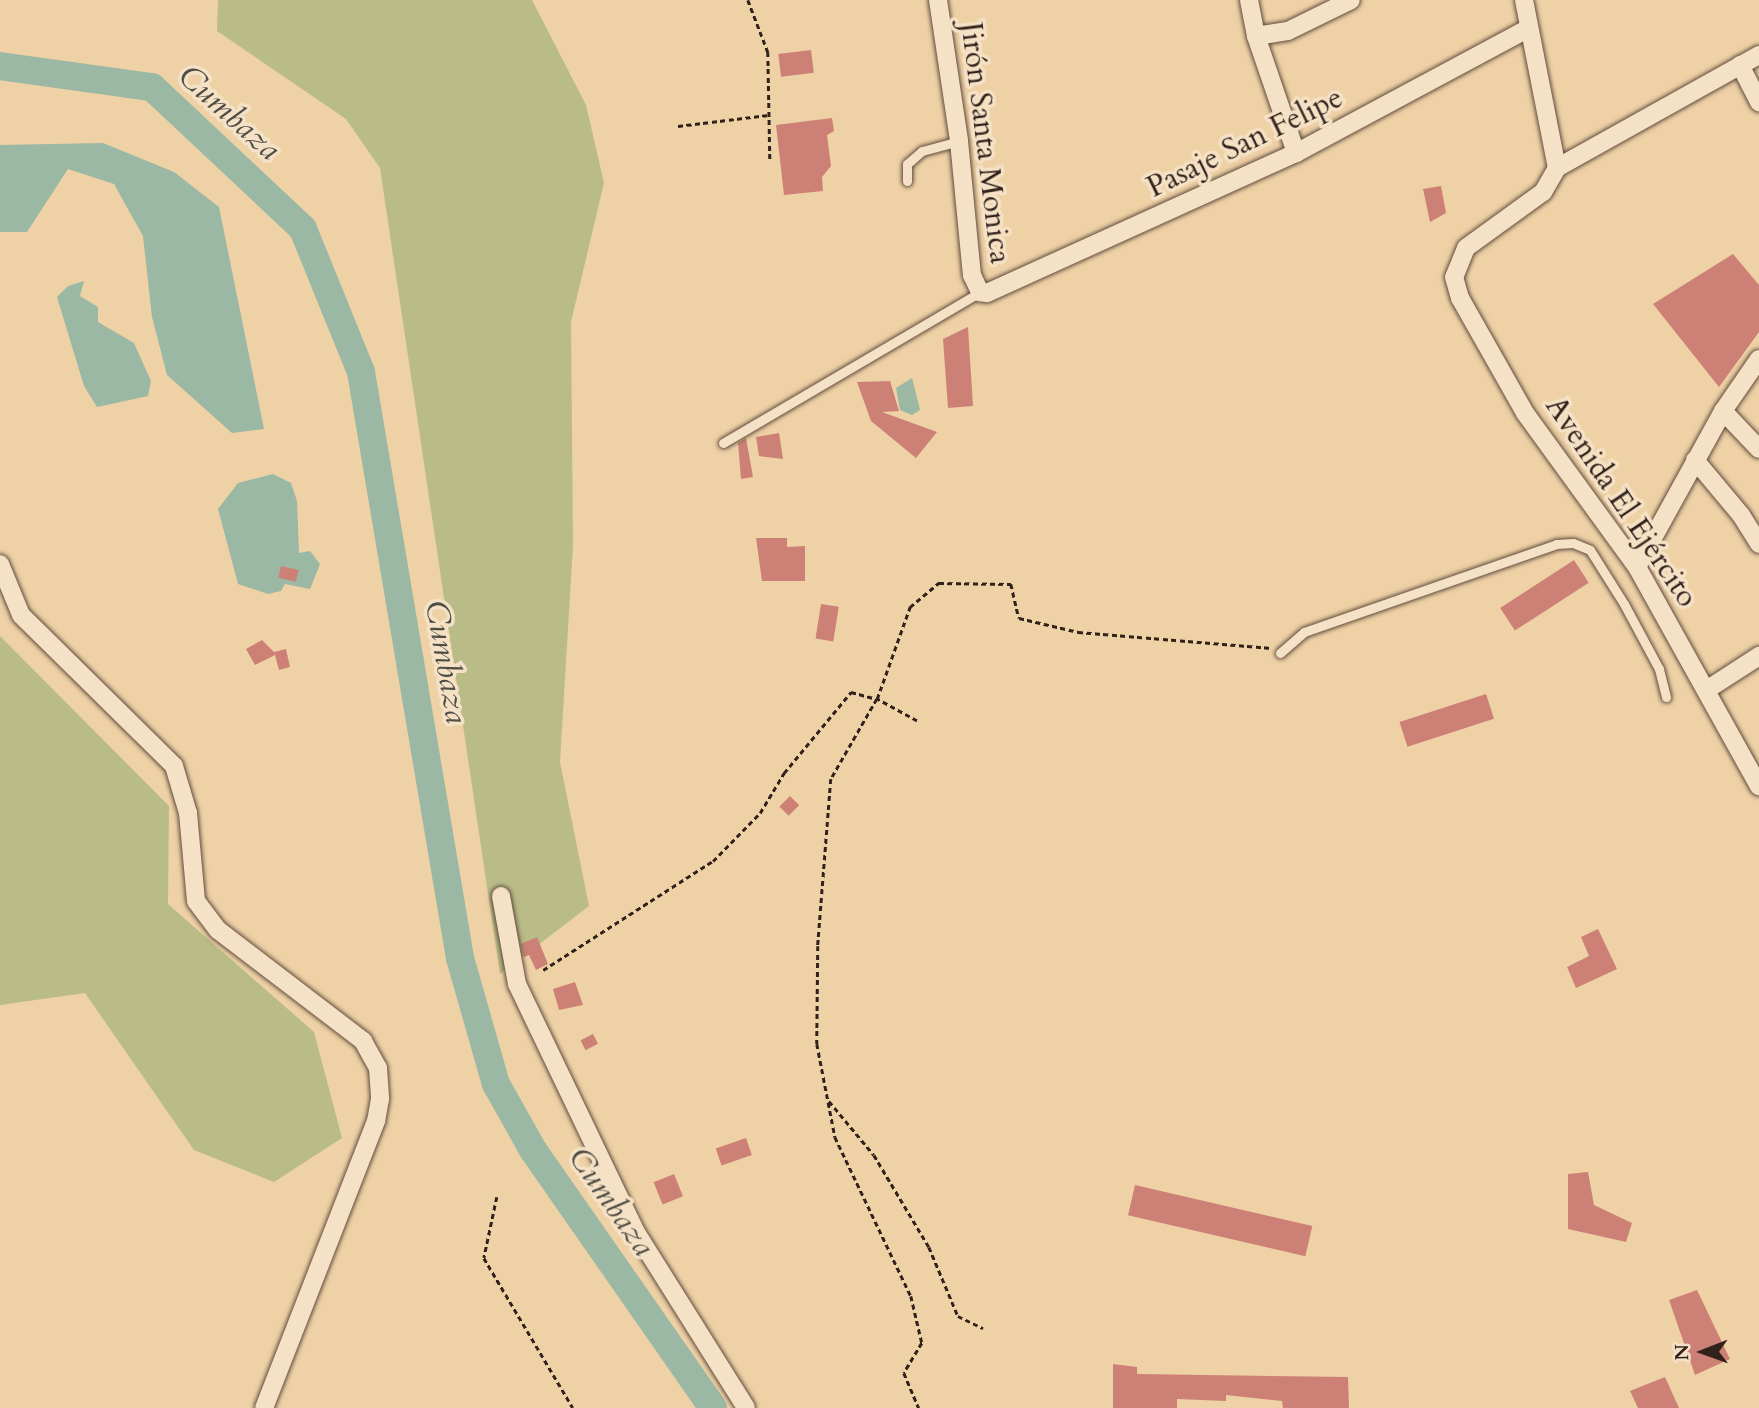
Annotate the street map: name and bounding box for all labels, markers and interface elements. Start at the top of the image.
street label: Jirón Santa Monica [952,20,1018,266]
water label: Cumbaza [170,57,288,169]
street label: Pasaje San Felipe [1141,80,1349,206]
street label: Avenida El Ejército [1537,390,1705,614]
water label: Cumbaza [416,597,476,727]
water label: Cumbaza [560,1140,662,1264]
north arrow [1668,1317,1738,1387]
text: N [1669,1344,1695,1361]

